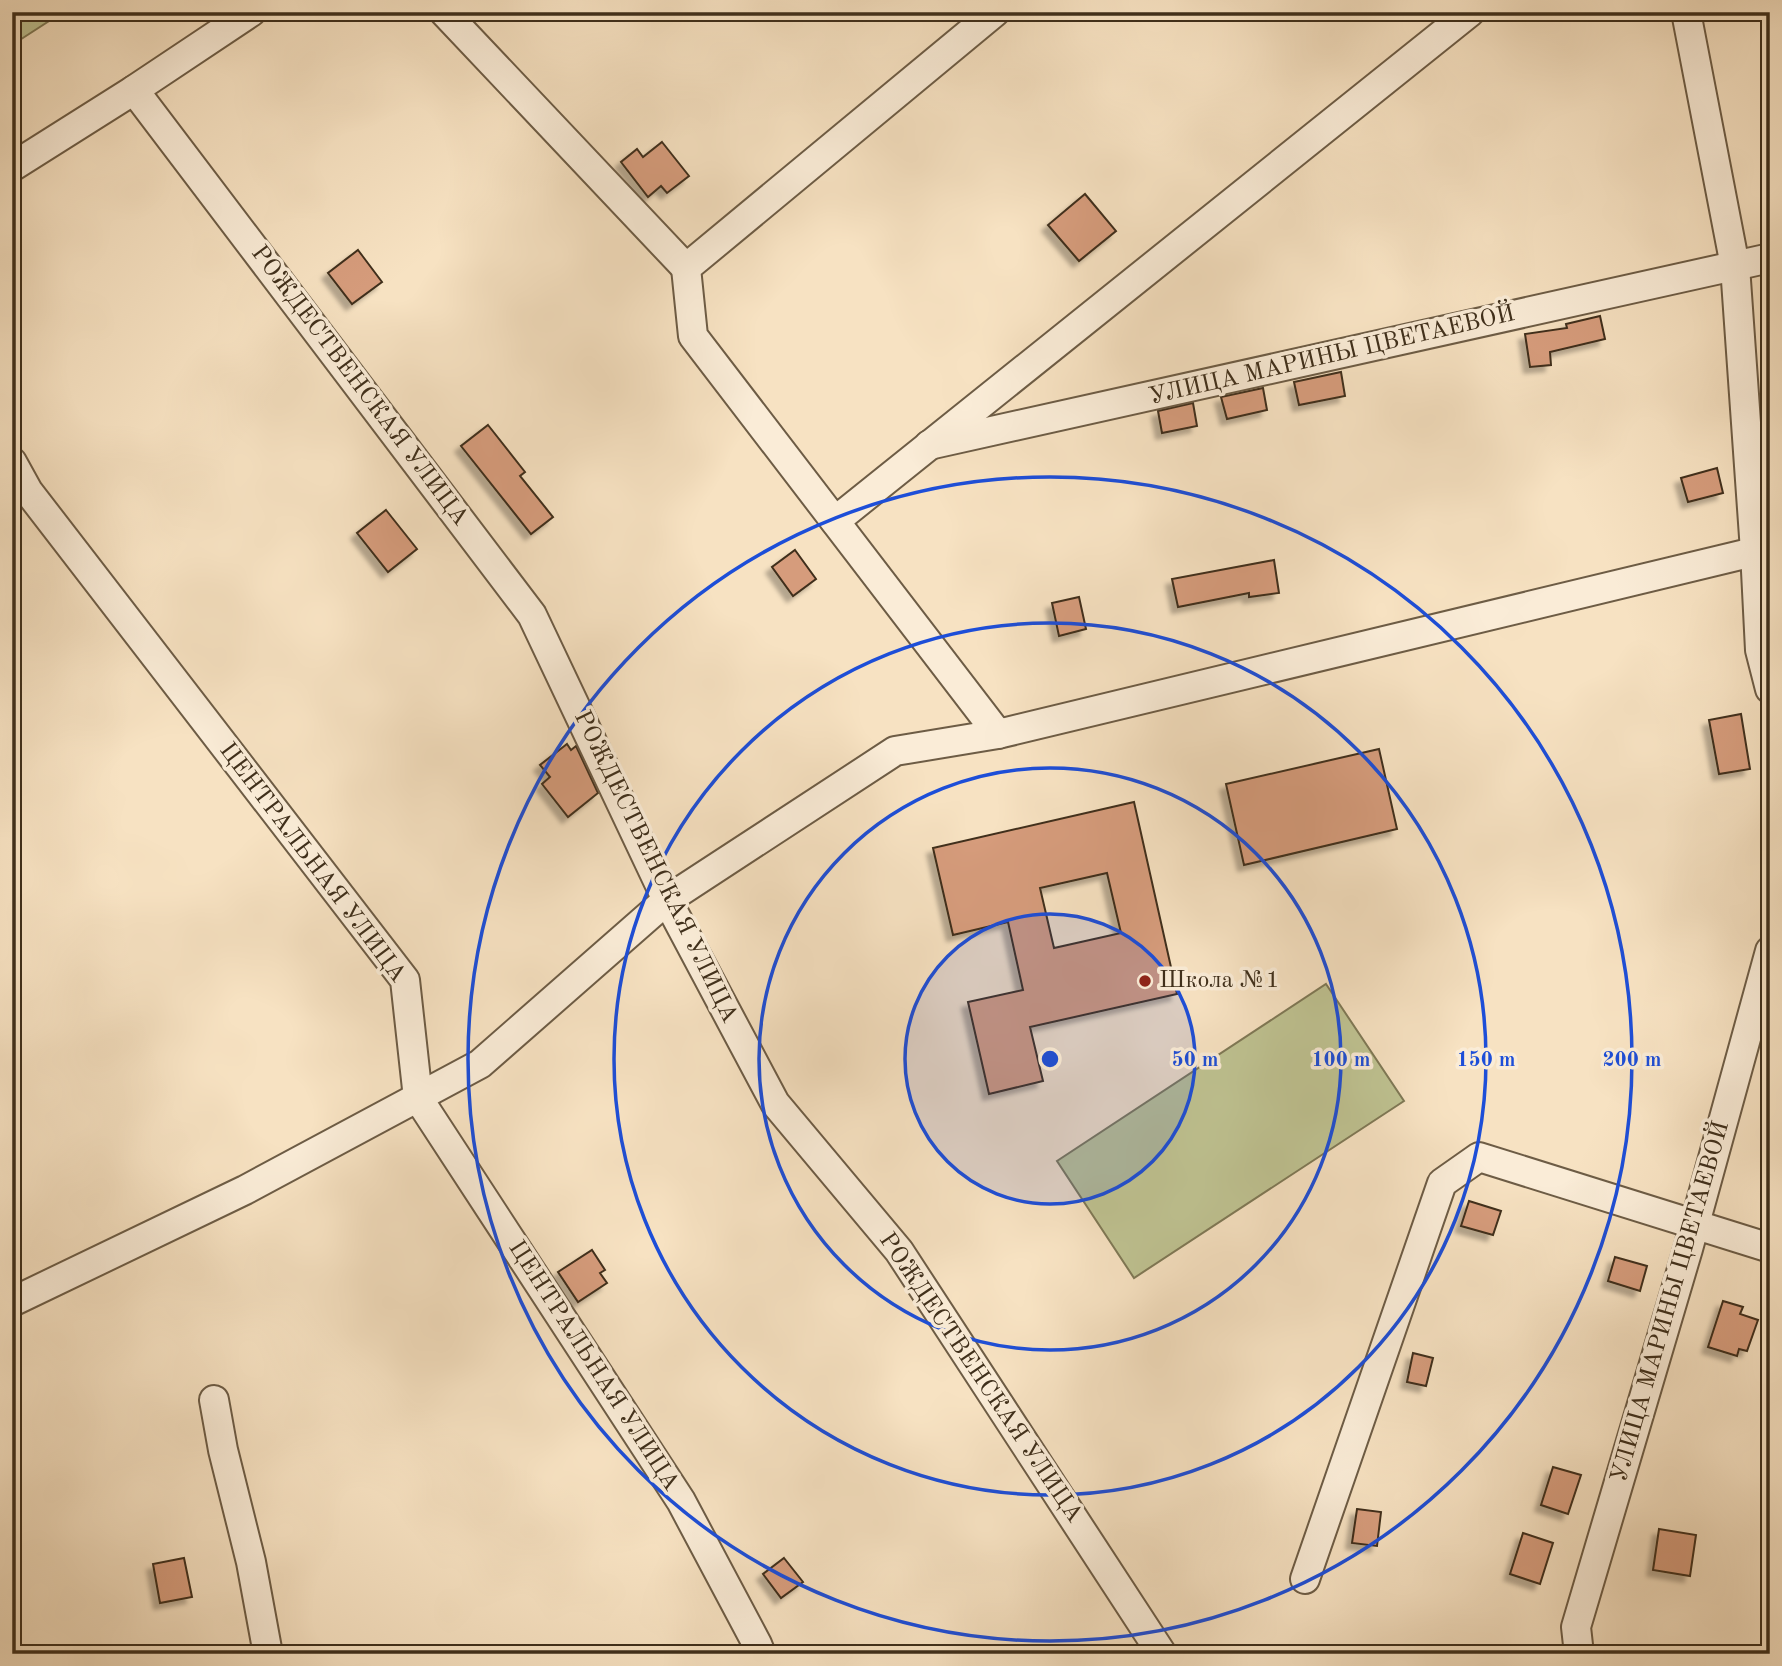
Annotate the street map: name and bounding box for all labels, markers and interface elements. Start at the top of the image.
street label: РОЖДЕСТВЕНСКАЯ УЛИЦА [246,241,472,531]
street label: УЛИЦА МАРИНЫ ЦВЕТАЕВОЙ [1146,297,1517,410]
street label: РОЖДЕСТВЕНСКАЯ УЛИЦА [569,707,741,1027]
street label: ЦЕНТРАЛЬНАЯ УЛИЦА [214,739,410,987]
place label: Школа №1 [1159,969,1280,993]
marker: Школа №1 [1137,973,1153,989]
centre of rings [1038,1047,1062,1071]
text: 50 m [1171,1050,1219,1071]
text: 100 m [1311,1050,1371,1071]
text: 150 m [1456,1050,1516,1071]
text: 200 m [1602,1050,1662,1071]
street label: УЛИЦА МАРИНЫ ЦВЕТАЕВОЙ [1603,1117,1734,1485]
street label: РОЖДЕСТВЕНСКАЯ УЛИЦА [874,1229,1086,1527]
street label: ЦЕНТРАЛЬНАЯ УЛИЦА [503,1237,683,1495]

